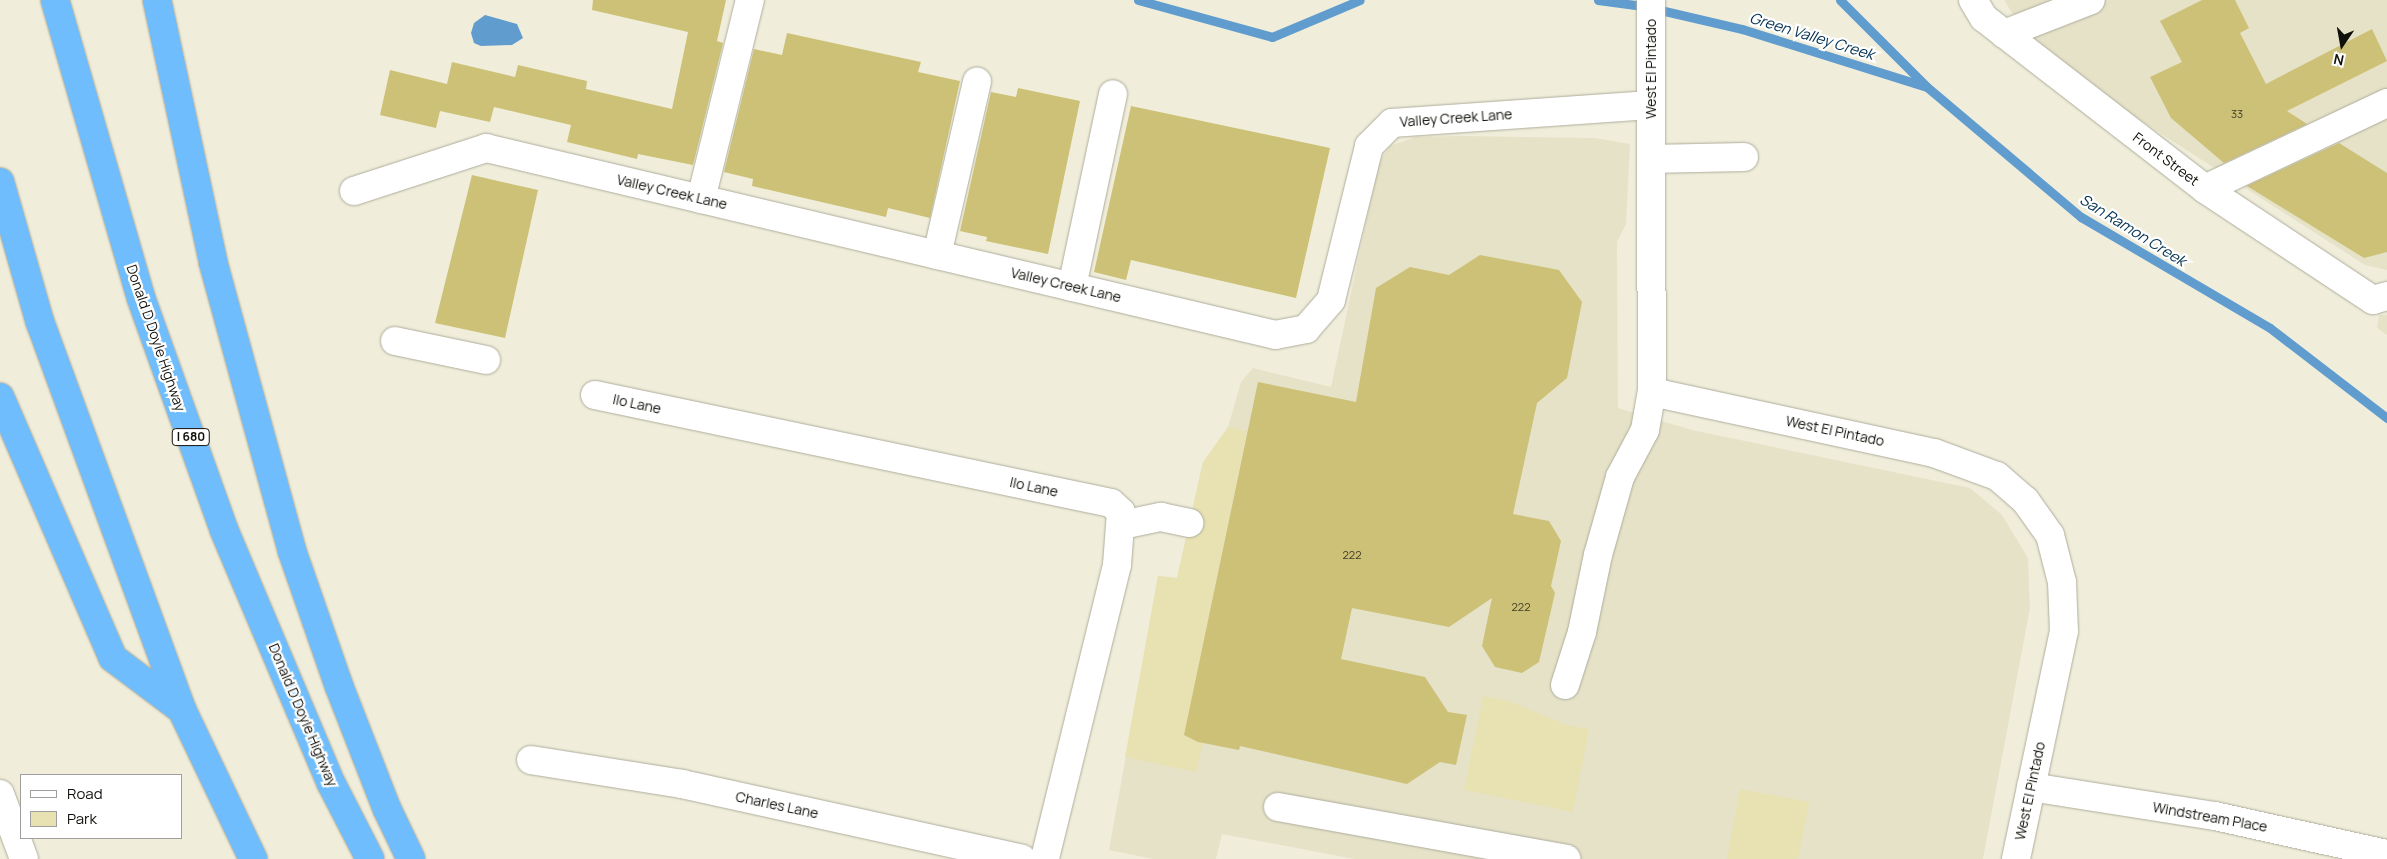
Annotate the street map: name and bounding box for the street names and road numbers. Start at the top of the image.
street label: West El Pintado [1643,19,1659,119]
street label: Valley Creek Lane [1399,106,1513,130]
street label: Front Street [2130,129,2202,189]
street label: Valley Creek Lane [615,171,729,213]
street label: Donald D Doyle Highway [123,263,189,413]
street label: Valley Creek Lane [1009,264,1123,306]
street label: Ilo Lane [611,391,663,417]
street label: West El Pintado [1784,412,1886,450]
road number: I 680 [171,428,211,447]
street label: Ilo Lane [1008,474,1060,500]
street label: Donald D Doyle Highway [265,641,341,789]
street label: West El Pintado [2011,740,2049,842]
street label: Charles Lane [734,788,820,822]
street label: Windstream Place [2151,799,2269,835]

